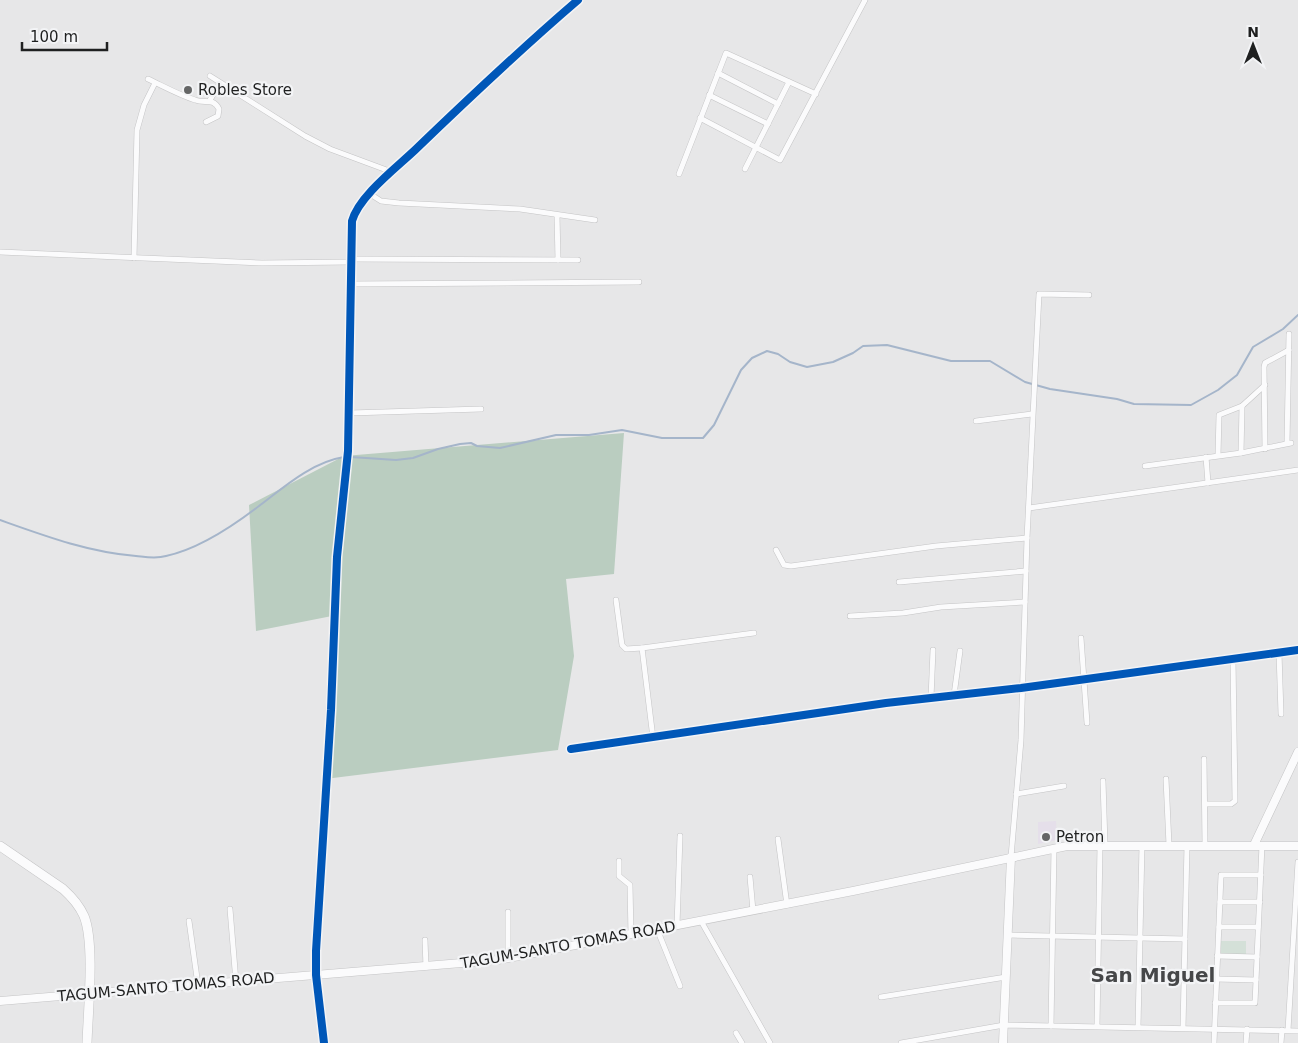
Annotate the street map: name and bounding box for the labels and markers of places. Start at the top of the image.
place label: Robles Store [198,81,292,99]
marker: Robles Store [182,84,194,96]
place label: Petron [1056,828,1104,846]
marker: Petron [1040,831,1052,843]

